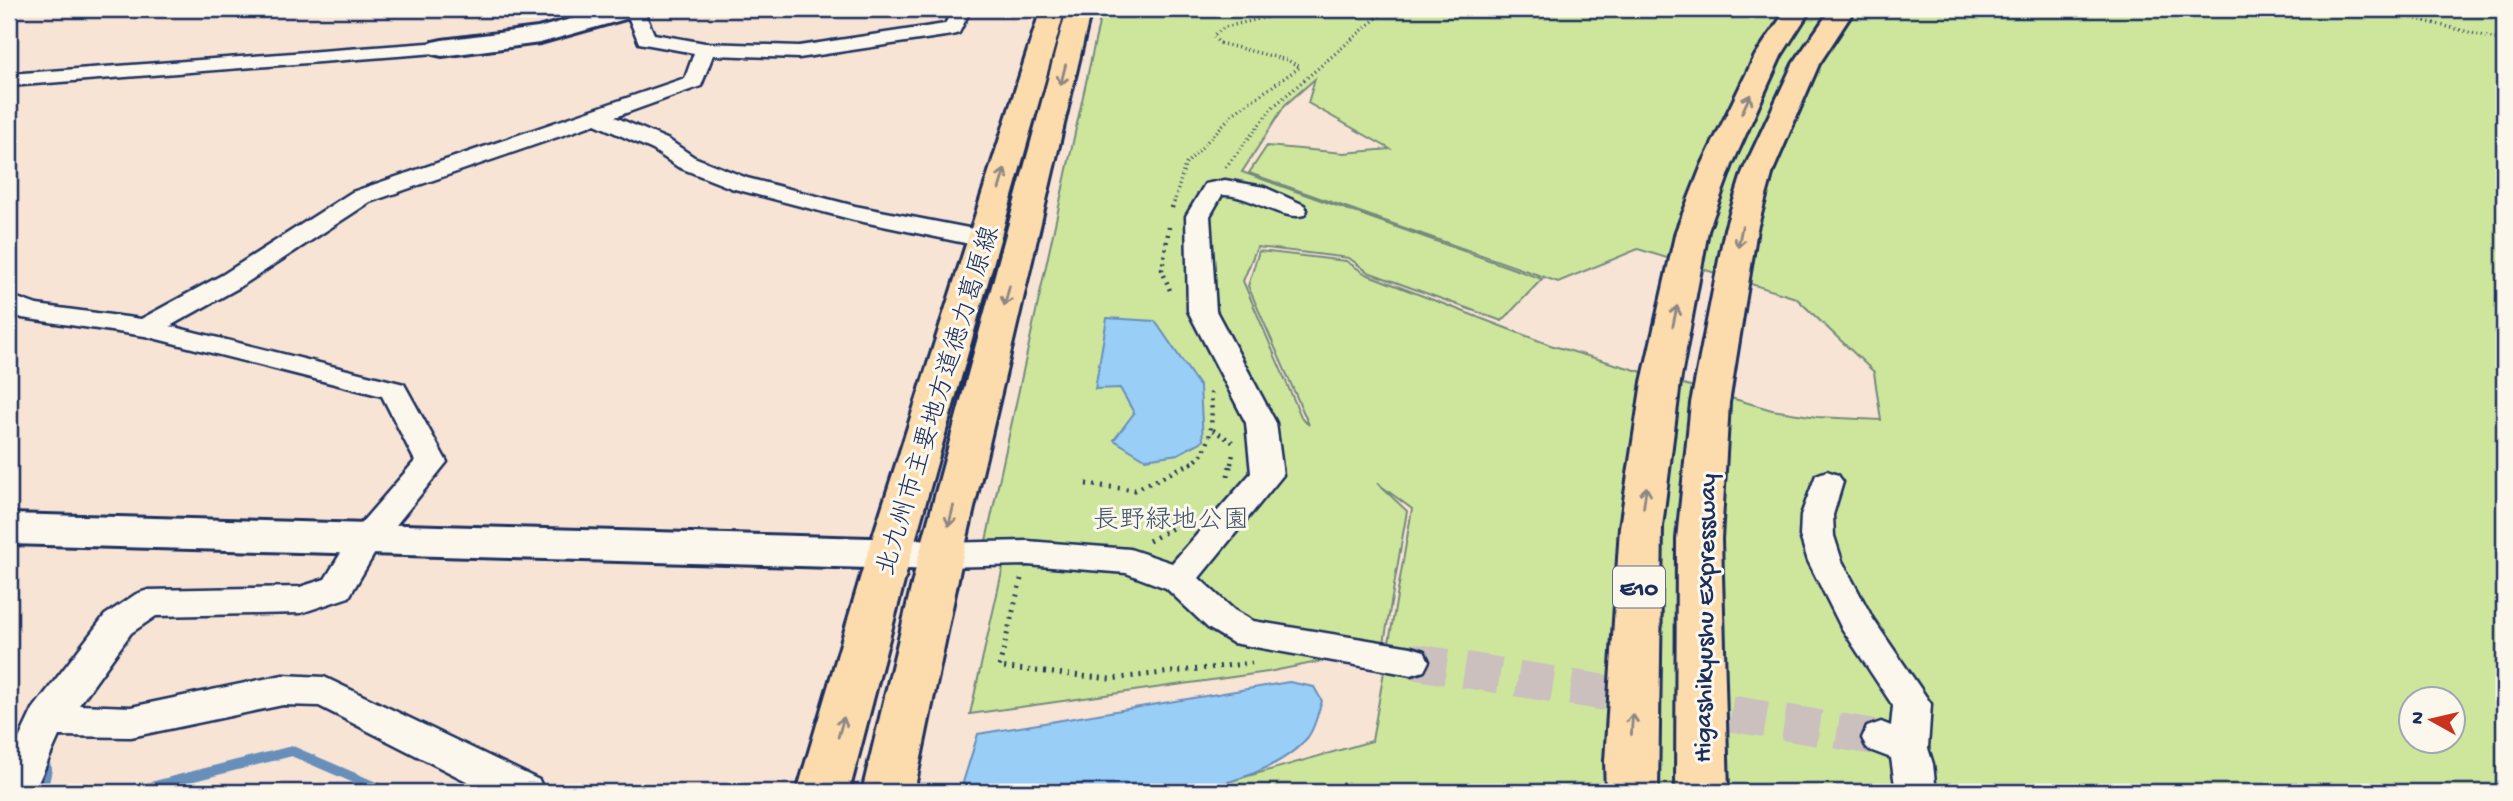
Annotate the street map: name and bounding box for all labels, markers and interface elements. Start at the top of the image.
one-way arrow [1056,63,1069,86]
one-way arrow [1740,93,1753,115]
one-way arrow [996,168,1009,190]
street label: 北九州市主要地方道徳力葛原線 [870,222,1008,580]
one-way arrow [1733,225,1746,248]
one-way arrow [1000,284,1013,307]
one-way arrow [1668,305,1682,328]
street label: Higashikyushu Expressway [1689,473,1726,763]
one-way arrow [1639,486,1652,509]
one-way arrow [944,504,957,527]
park label: 長野緑地公園 [1093,506,1249,538]
road number: E10 [1613,566,1665,608]
north arrow [2398,686,2468,756]
text: N [2406,710,2431,726]
one-way arrow [1626,713,1639,736]
one-way arrow [835,716,848,738]

